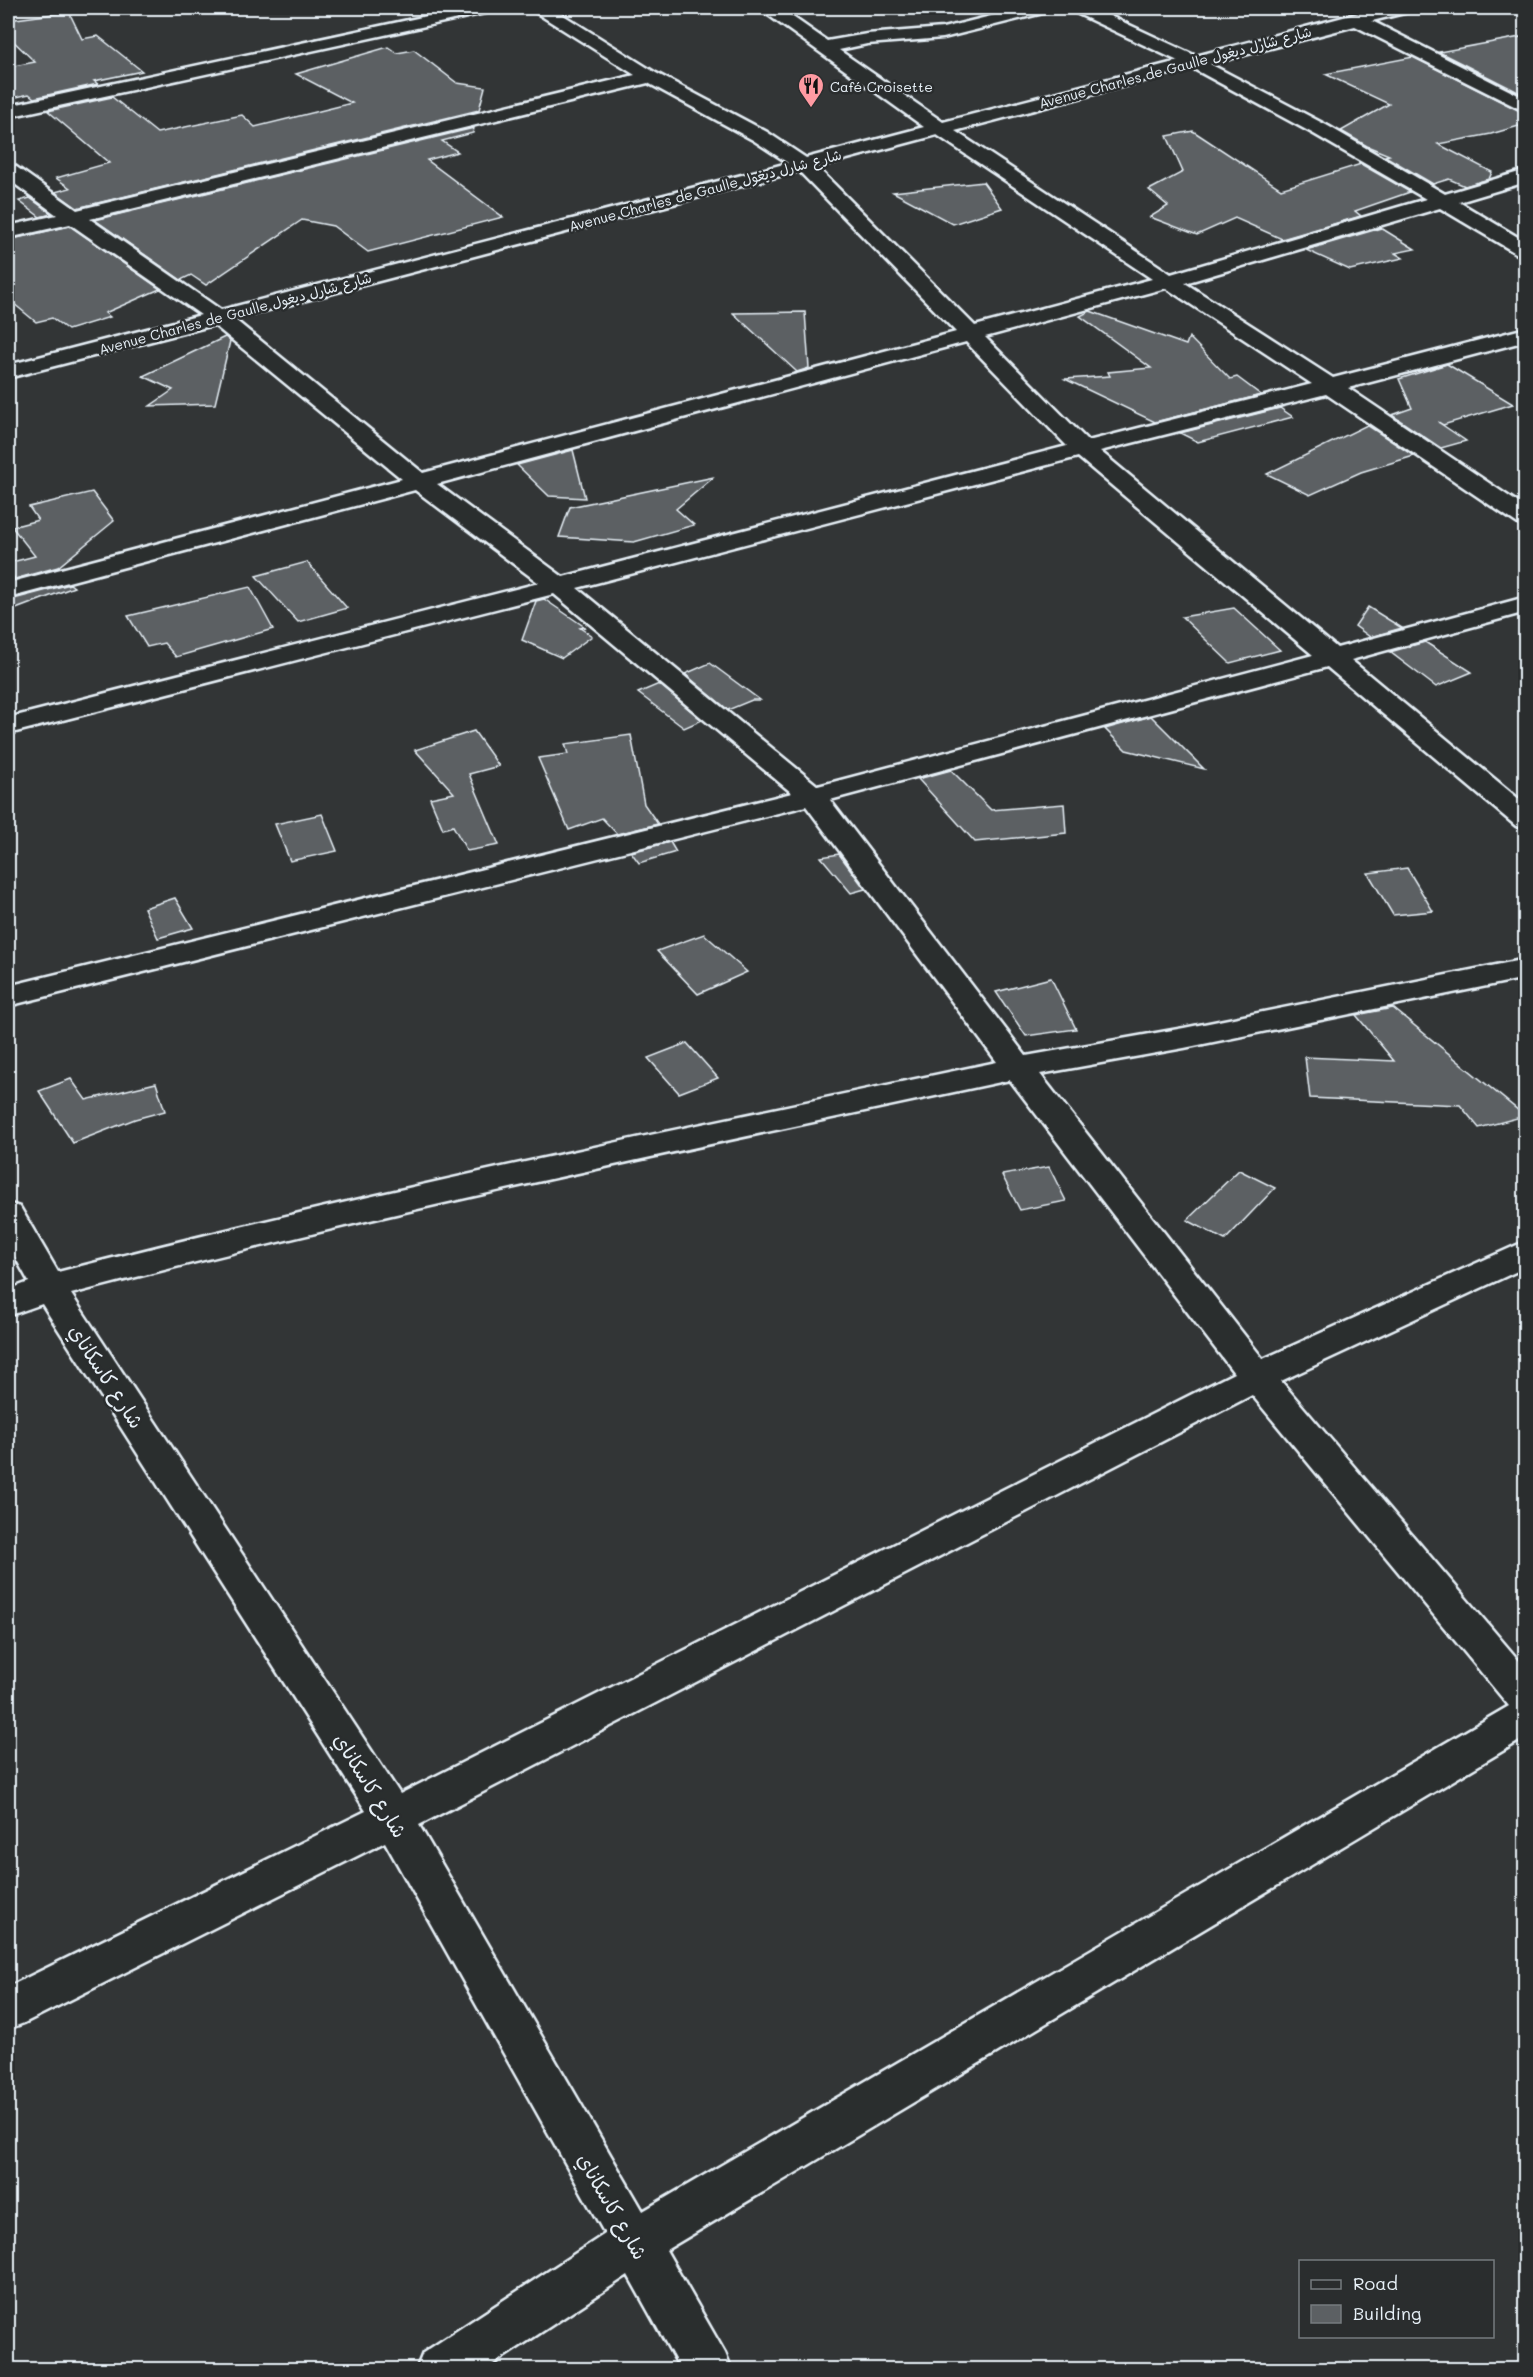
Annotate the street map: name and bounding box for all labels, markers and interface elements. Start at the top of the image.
street label: Avenue Charles de Gaulle شارع شارل ديغول [1037,21,1314,114]
restaurant icon: Café Croisette [796,71,826,109]
place label: Café Croisette [830,77,933,96]
street label: Avenue Charles de Gaulle شارع شارل ديغول [567,144,844,237]
street label: Avenue Charles de Gaulle شارع شارل ديغول [97,267,374,360]
street label: شارع كاسكاناي [61,1319,150,1435]
street label: شارع كاسكاناي [326,1728,413,1844]
street label: شارع كاسكاناي [569,2148,654,2265]
legend [1299,2260,1494,2338]
text: Road [1353,2271,1398,2295]
text: Building [1353,2301,1421,2325]

